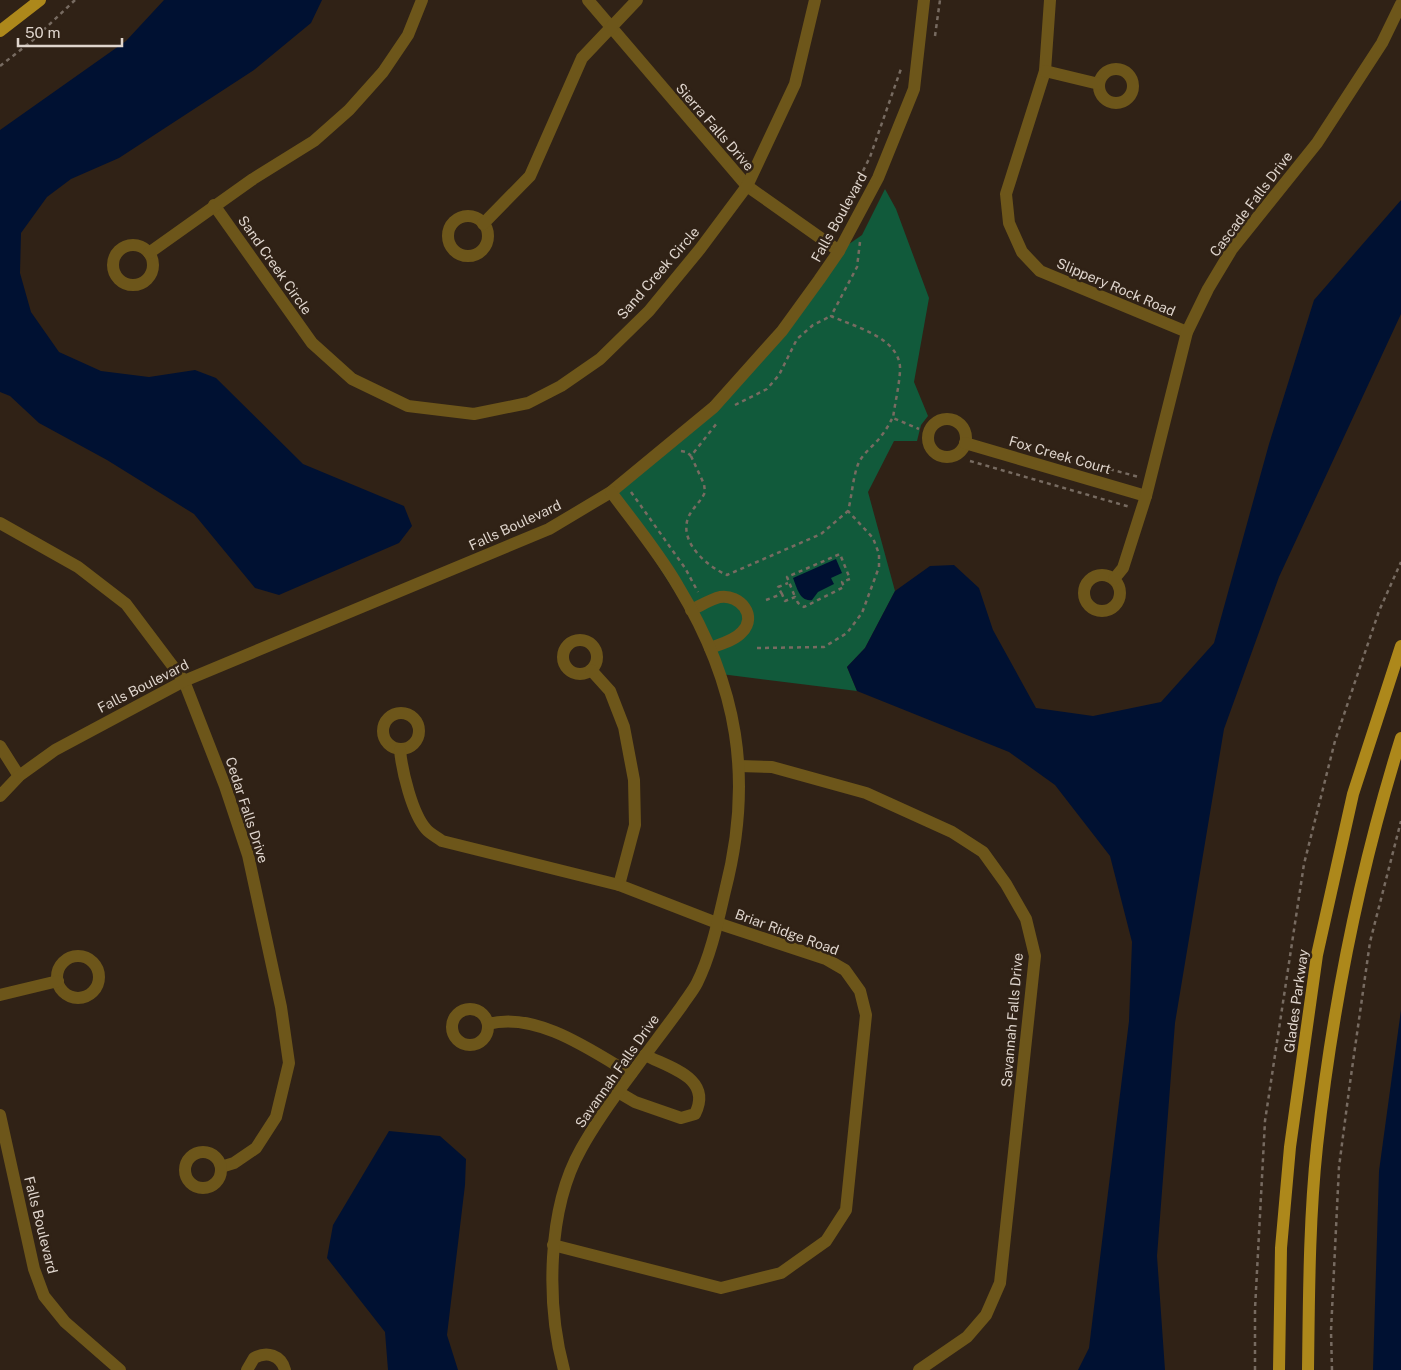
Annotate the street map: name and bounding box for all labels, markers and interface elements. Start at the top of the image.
scale bar [18,15,121,47]
text: 50 m [25,24,60,41]
street label: Sierra Falls Drive [673,80,757,174]
street label: Cascade Falls Drive [1206,148,1296,260]
street label: Falls Boulevard [808,169,870,265]
street label: Sand Creek Circle [235,213,315,318]
street label: Sand Creek Circle [614,224,702,322]
street label: Slippery Rock Road [1054,255,1178,319]
street label: Fox Creek Court [1007,433,1113,477]
street label: Falls Boulevard [466,497,564,553]
street label: Falls Boulevard [95,656,191,716]
street label: Cedar Falls Drive [222,755,272,865]
street label: Briar Ridge Road [733,906,841,958]
street label: Glades Parkway [1281,948,1311,1054]
street label: Savannah Falls Drive [998,952,1026,1088]
street label: Savannah Falls Drive [572,1011,662,1131]
street label: Falls Boulevard [21,1175,61,1275]

